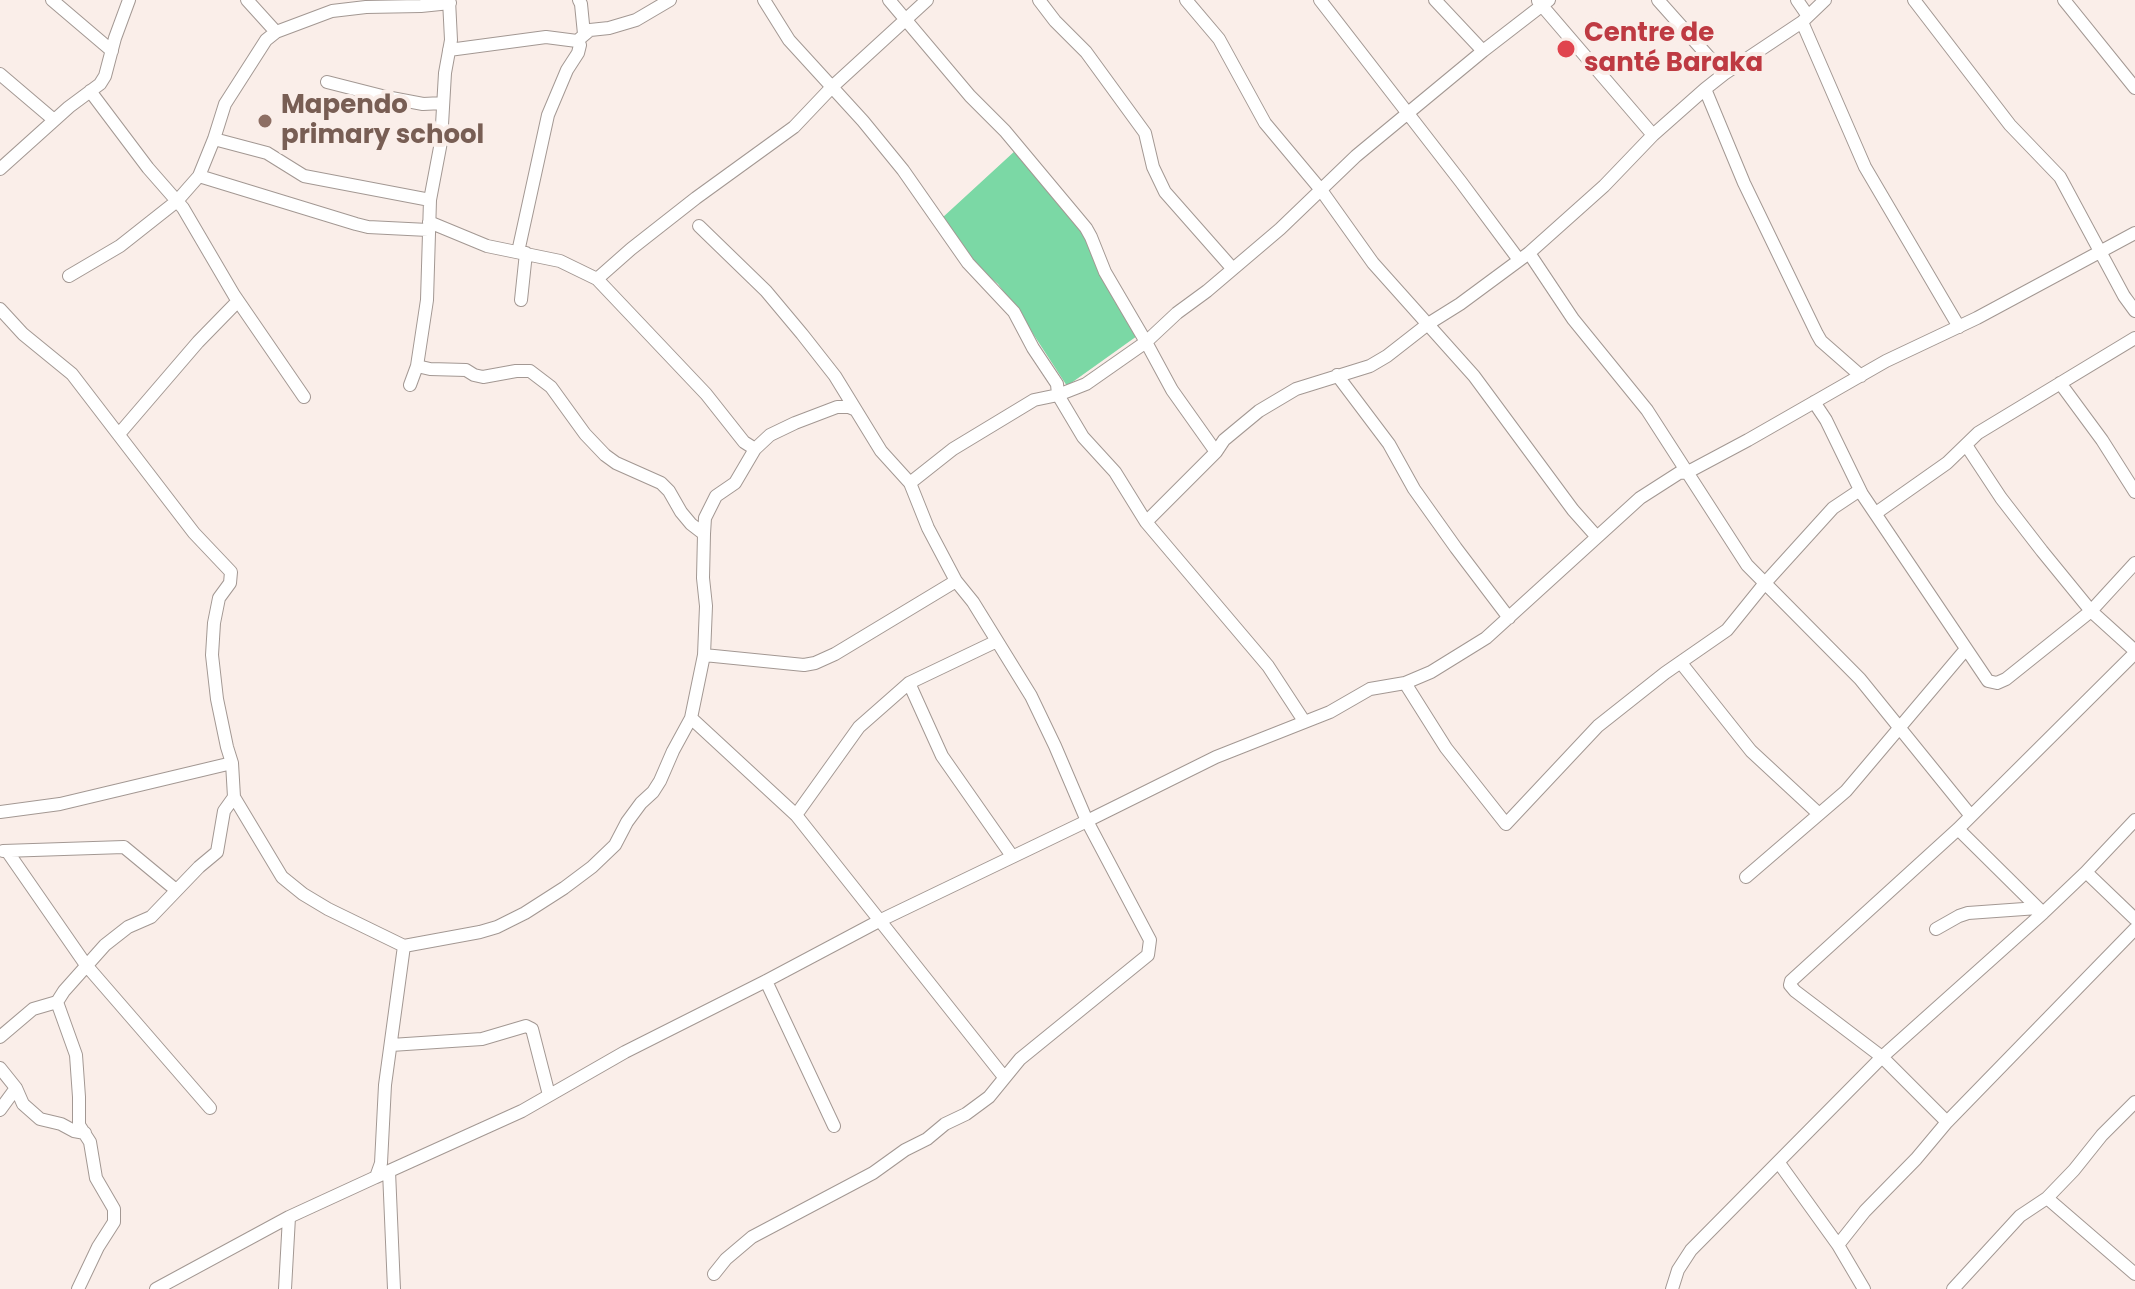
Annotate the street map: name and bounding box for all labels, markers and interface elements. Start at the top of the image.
place label: Centre de santé Baraka [1584,18,1763,80]
marker: Centre de santé Baraka [1555,38,1577,60]
place label: Mapendo primary school [281,90,484,152]
marker: Mapendo primary school [256,112,274,130]

